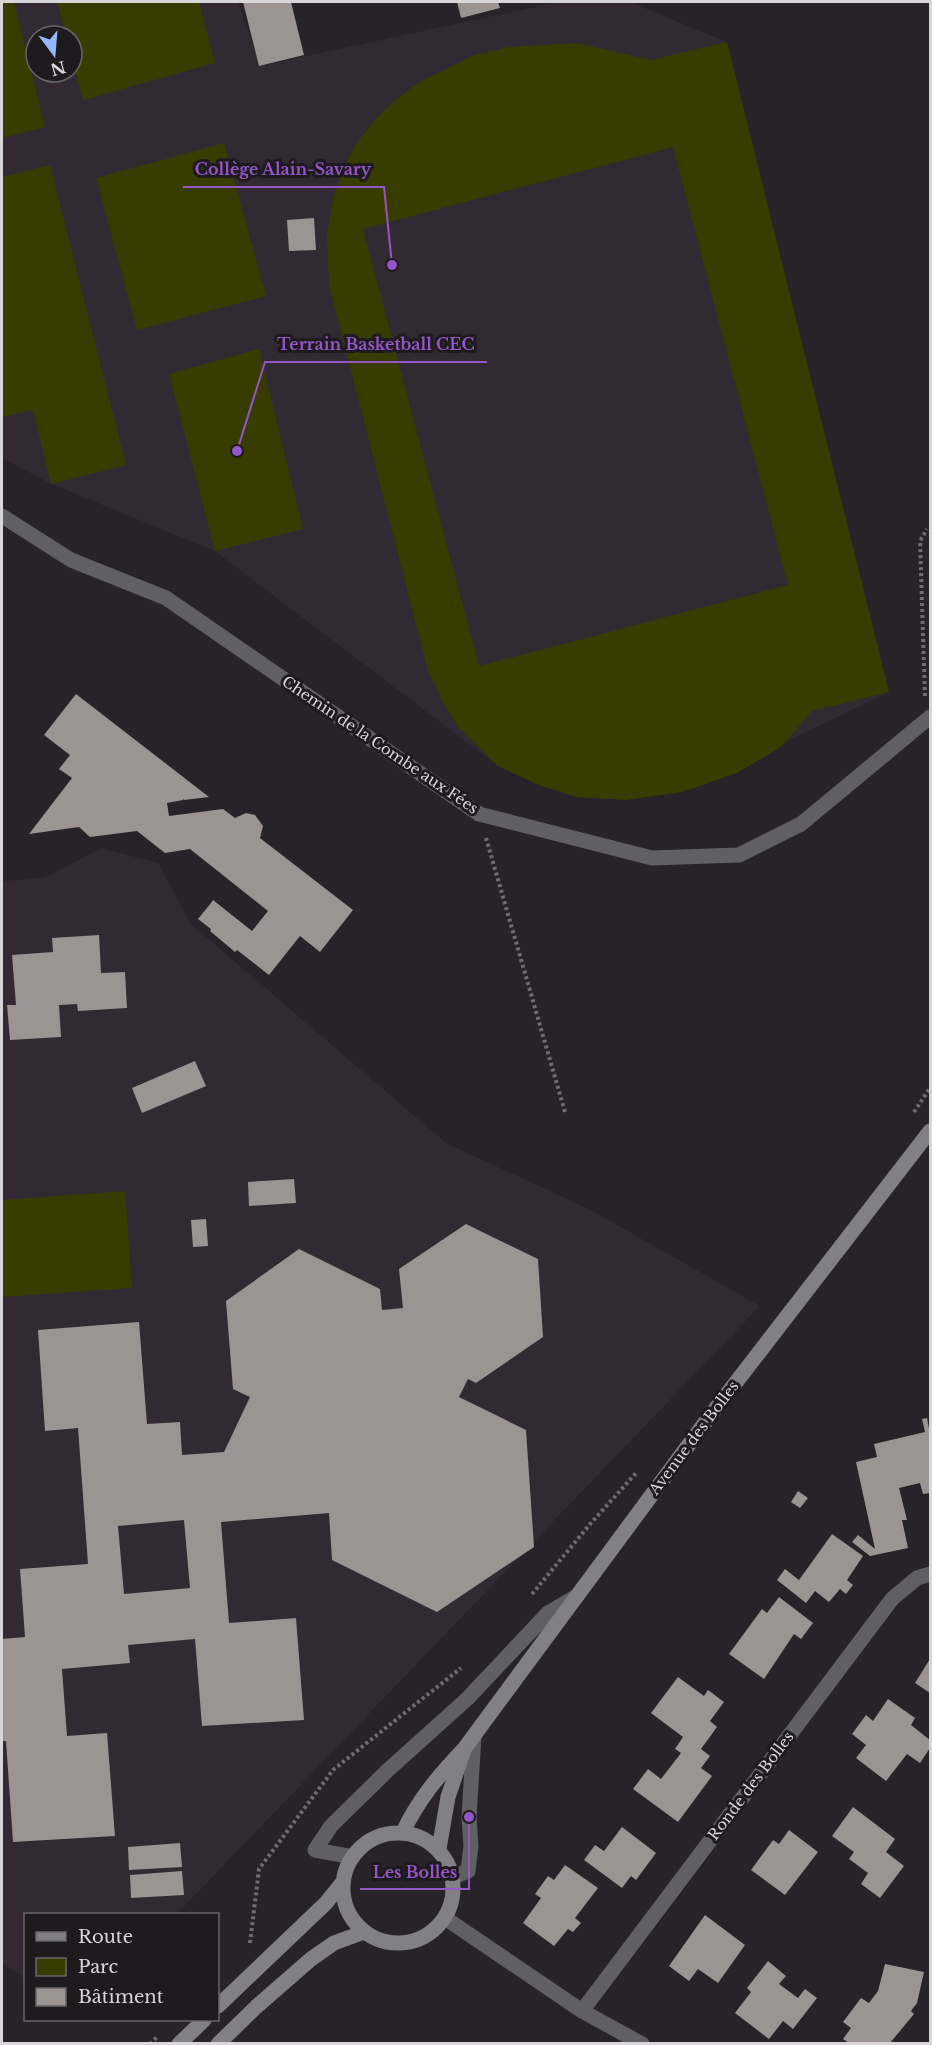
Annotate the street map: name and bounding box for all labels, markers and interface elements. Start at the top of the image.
north arrow [24,24,84,84]
text: N [48,57,68,80]
callout: Collège Alain-Savary [183,153,384,187]
text: Collège Alain-Savary [195,159,372,179]
callout: Terrain Basketball CEC [265,328,487,362]
text: Terrain Basketball CEC [277,334,475,354]
street label: Chemin de la Combe aux Fées [278,672,482,818]
street label: Avenue des Bolles [644,1377,743,1499]
street label: Ronde des Bolles [704,1727,798,1844]
callout: Les Bolles [360,1855,469,1889]
text: Les Bolles [373,1862,457,1882]
legend [24,1913,219,2021]
text: Route [78,1926,133,1948]
text: Parc [78,1956,119,1978]
text: Bâtiment [78,1986,164,2008]

